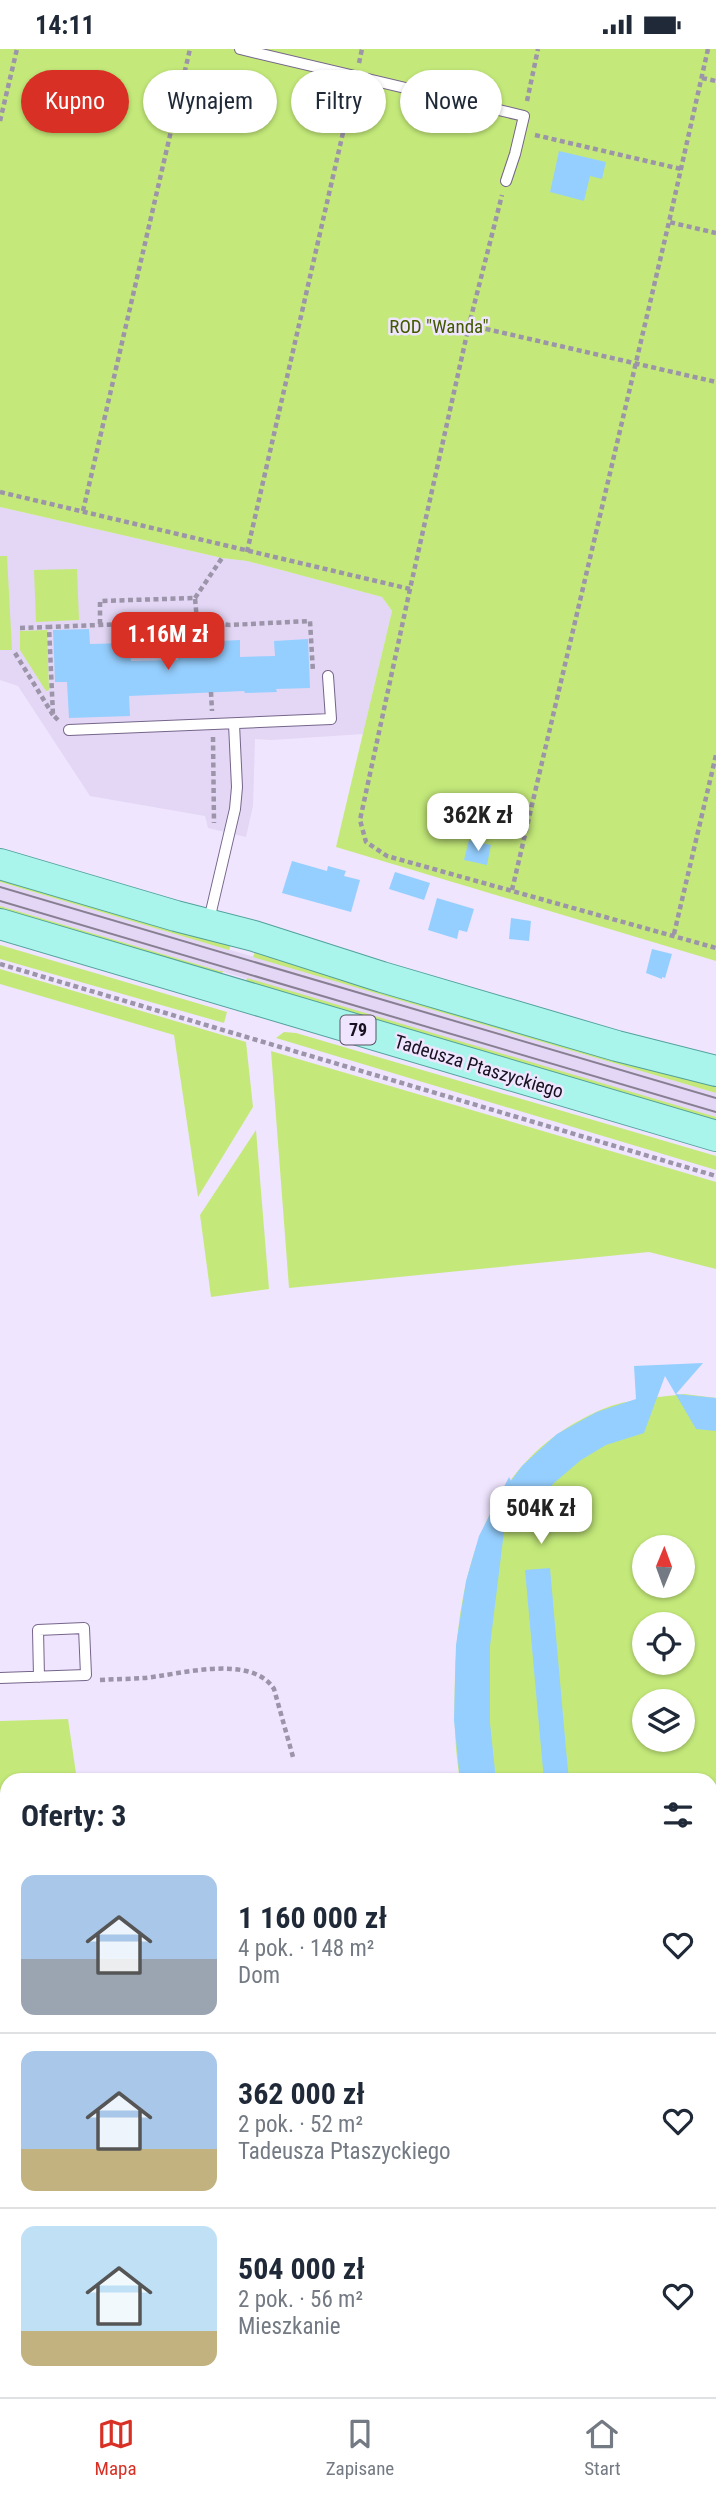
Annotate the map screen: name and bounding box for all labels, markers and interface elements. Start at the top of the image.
text: 14:11 [35,10,95,40]
chip: Kupno [21,70,129,133]
chip: Wynajem [143,70,277,133]
chip: Filtry [291,70,386,133]
chip: Nowe [400,70,502,133]
park label: ROD "Wanda" [389,315,489,338]
pin: 1.16M zł [96,613,240,672]
text: 1.16M zł [127,621,209,648]
pin: 362K zł [413,793,543,853]
text: 362K zł [443,802,513,829]
road number: 79 [340,1015,376,1045]
street label: Tadeusza Ptaszyckiego [392,1030,566,1103]
pin: 504K zł [476,1487,606,1546]
text: 504K zł [506,1495,576,1522]
north arrow [632,1535,695,1598]
map controls [632,1535,695,1752]
button: locate [632,1612,695,1675]
button: layers [632,1689,695,1752]
icon: filters [659,1796,697,1834]
text: Oferty: 3 [21,1798,126,1833]
text: 1 160 000 zł [238,1900,387,1935]
icon: home [77,1903,161,1987]
icon: heart [659,1926,697,1964]
text: 4 pok. · 148 m² [238,1935,374,1962]
text: Dom [238,1962,280,1989]
text: 362 000 zł [238,2076,365,2111]
icon: home [77,2079,161,2163]
icon: heart [659,2102,697,2140]
text: 2 pok. · 52 m² [238,2111,363,2138]
text: Tadeusza Ptaszyckiego [238,2138,451,2165]
text: 504 000 zł [238,2251,365,2286]
icon: home [77,2254,161,2338]
icon: heart [659,2277,697,2315]
text: 2 pok. · 56 m² [238,2286,363,2313]
text: Mieszkanie [238,2313,341,2340]
tab: Mapa [95,2415,137,2480]
tab: Zapisane [326,2415,394,2480]
tab: Start [583,2415,621,2480]

